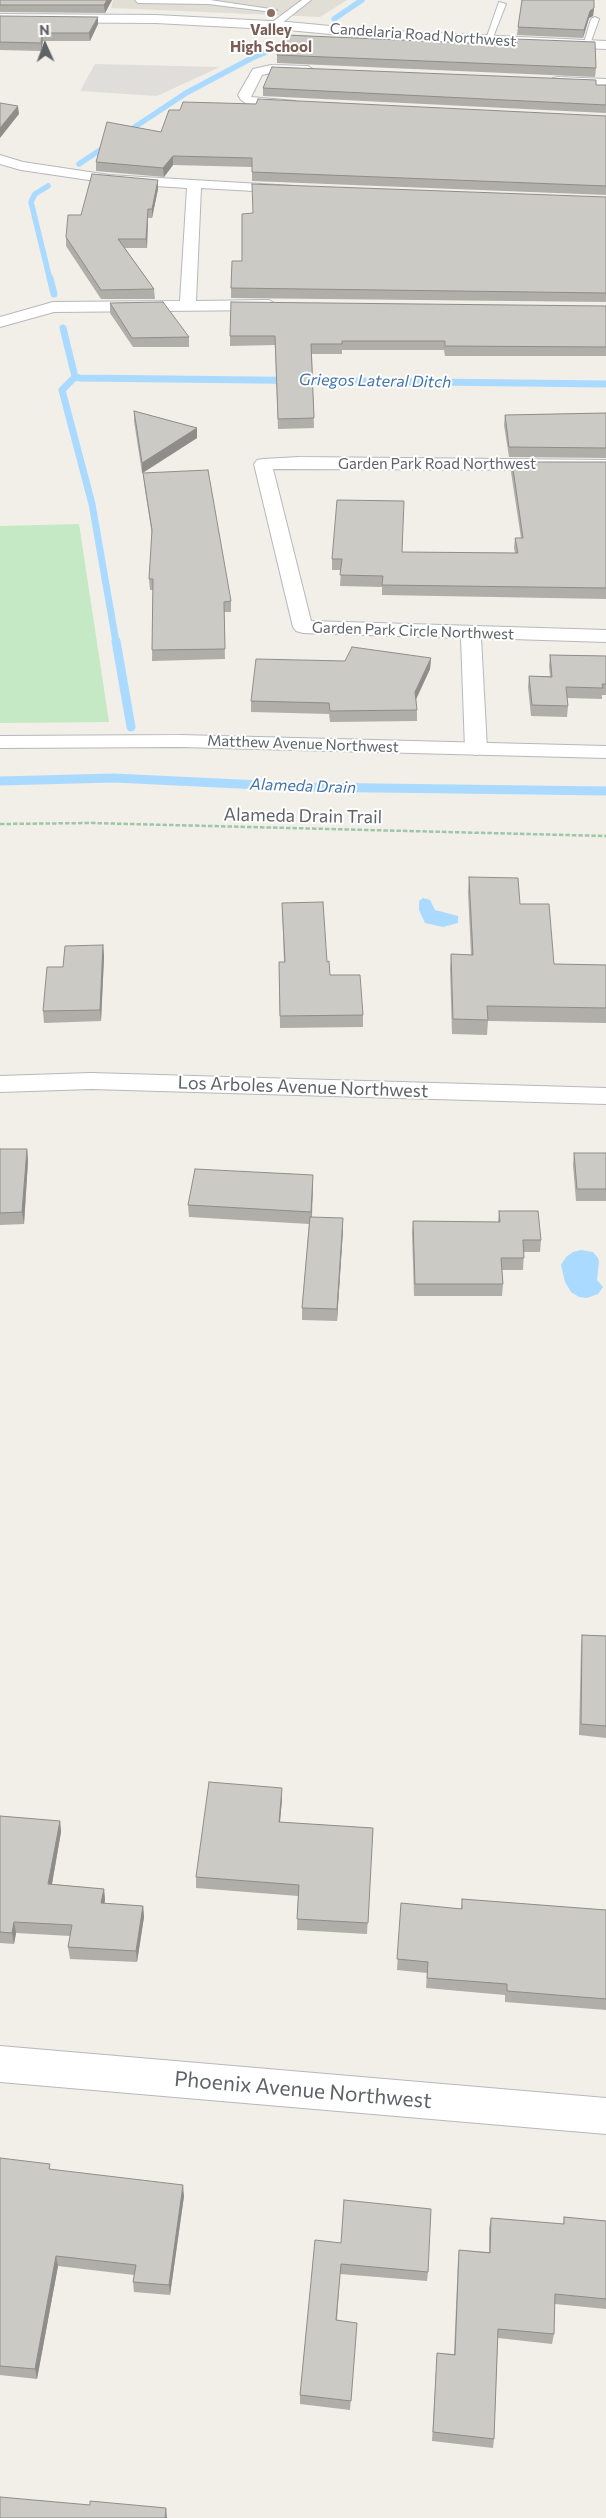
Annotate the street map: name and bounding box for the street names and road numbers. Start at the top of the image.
street label: Candelaria Road Northwest [329,20,517,50]
street label: Garden Park Road Northwest [338,455,536,473]
street label: Garden Park Circle Northwest [312,618,514,644]
street label: Matthew Avenue Northwest [207,732,399,756]
street label: Alameda Drain Trail [224,804,382,828]
street label: Los Arboles Avenue Northwest [177,1072,429,1102]
street label: Phoenix Avenue Northwest [173,2066,433,2114]

